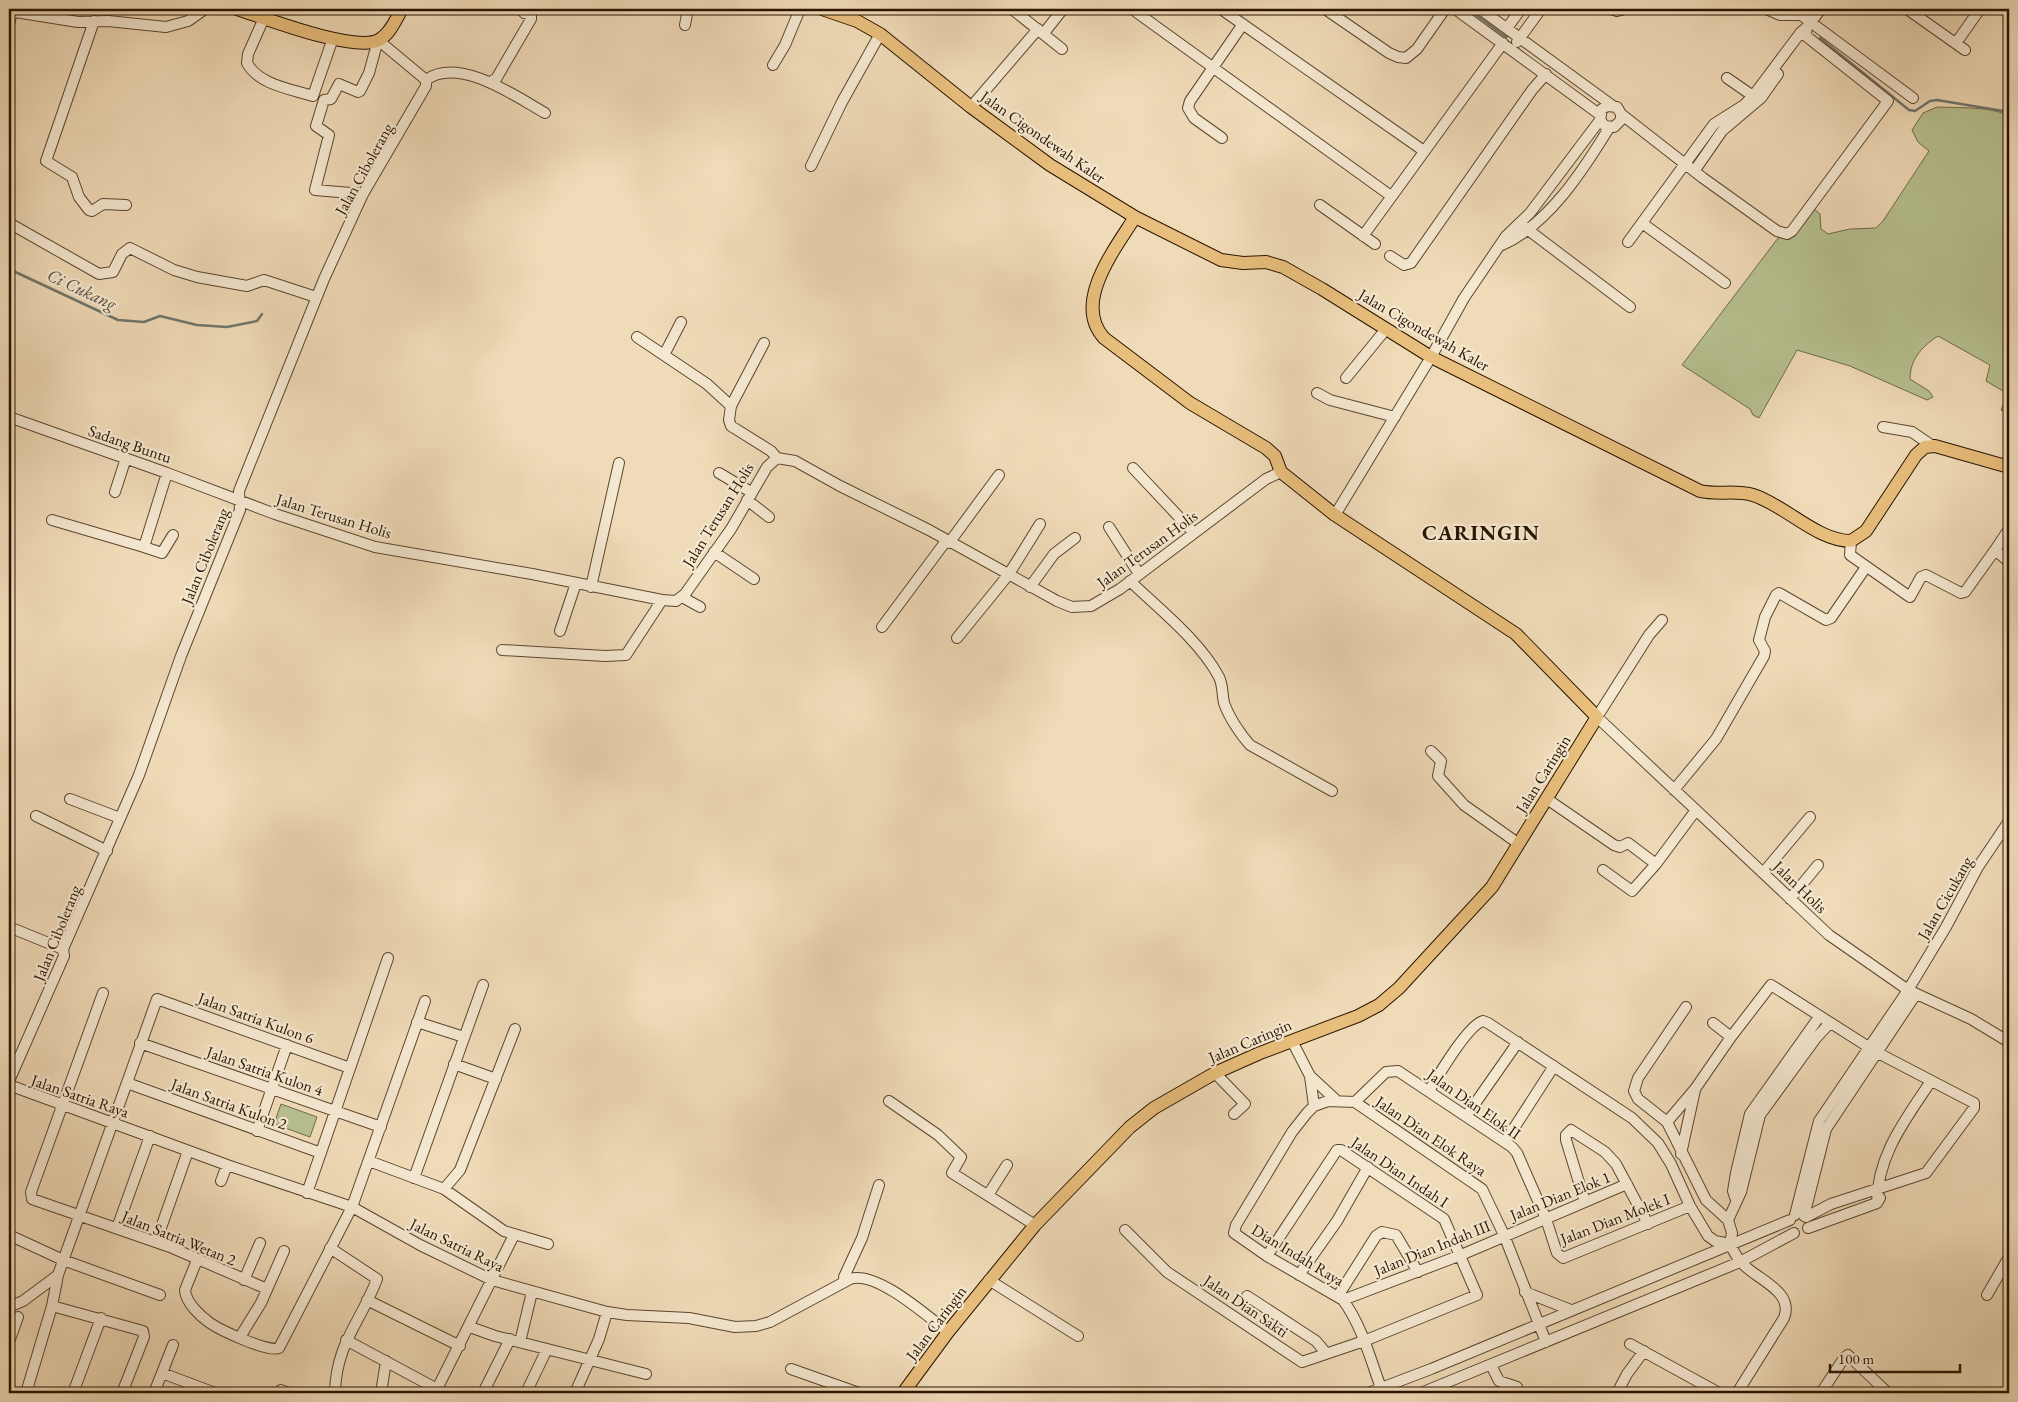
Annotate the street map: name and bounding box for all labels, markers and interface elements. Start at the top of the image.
street label: Jalan Cigondewah Kaler [975,85,1110,188]
street label: Jalan Cibolerang [329,118,398,221]
water label: Ci Cukang [43,263,121,316]
street label: Jalan Cigondewah Kaler [1353,283,1494,376]
street label: Sadang Buntu [86,420,175,468]
street label: Jalan Terusan Holis [676,459,759,573]
street label: Jalan Terusan Holis [272,488,394,544]
street label: Jalan Cibolerang [175,504,234,609]
street label: Jalan Terusan Holis [1091,505,1202,594]
district label: CARINGIN [1422,519,1540,546]
street label: Jalan Caringin [1510,730,1576,819]
street label: Jalan Cicukang [1912,851,1978,945]
street label: Jalan Holis [1767,855,1831,918]
street label: Jalan Cibolerang [27,881,86,986]
street label: Jalan Satria Kulon 6 [193,987,317,1049]
street label: Jalan Caringin [1203,1014,1295,1069]
street label: Jalan Satria Kulon 4 [202,1041,326,1101]
street label: Jalan Dian Elok II [1421,1063,1525,1144]
street label: Jalan Satria Raya [26,1069,132,1123]
street label: Jalan Satria Kulon 2 [166,1073,290,1135]
street label: Jalan Dian Elok Raya [1370,1090,1491,1181]
street label: Jalan Dian Indah I [1346,1131,1453,1213]
street label: Jalan Dian Elok 1 [1505,1166,1613,1226]
street label: Jalan Dian Molek I [1555,1188,1673,1250]
street label: Jalan Satria Wetan 2 [117,1205,240,1271]
street label: Jalan Satria Raya [405,1212,508,1277]
street label: Jalan Dian Indah III [1369,1215,1494,1282]
street label: Dian Indah Raya [1248,1219,1349,1291]
street label: Jalan Dian Sakti [1198,1269,1293,1342]
street label: Jalan Caringin [900,1281,971,1366]
scale bar [1830,1342,1960,1374]
text: 100 m [1838,1349,1875,1368]

